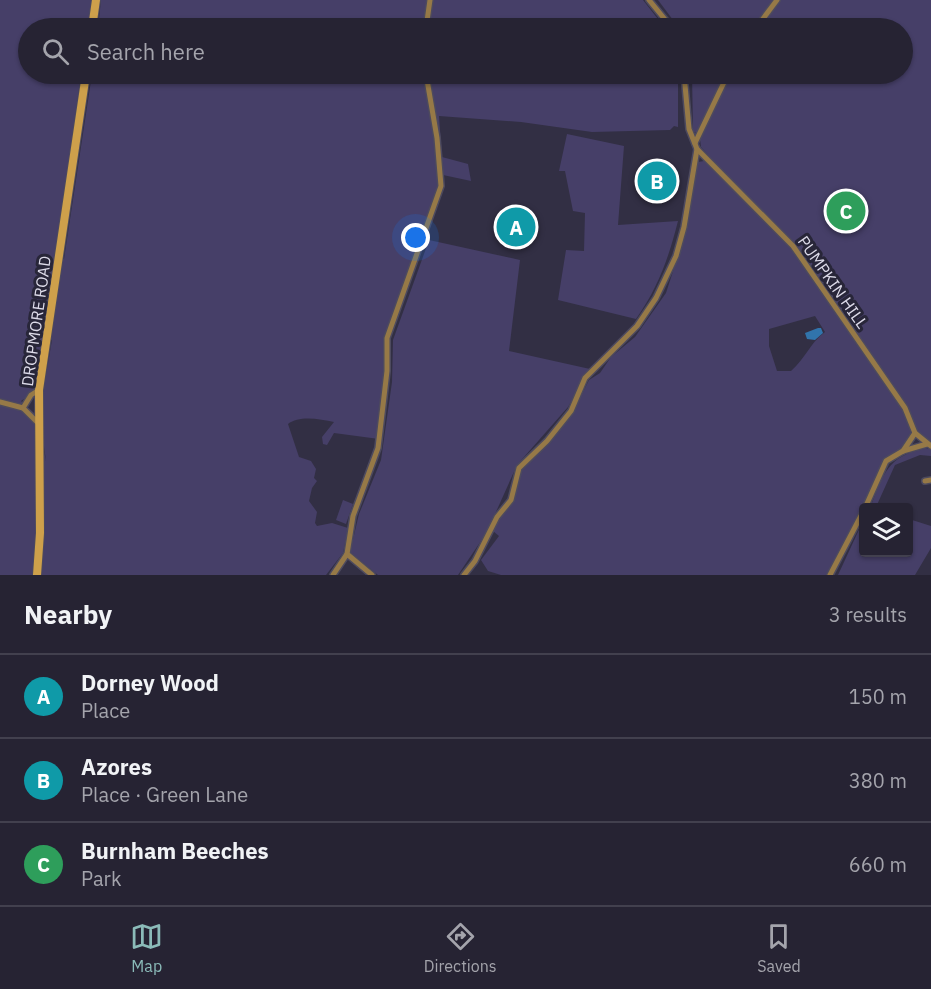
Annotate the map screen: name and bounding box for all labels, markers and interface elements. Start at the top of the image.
search box [18,18,913,84]
icon: search [39,35,72,68]
text: Search here [87,37,205,66]
pin: B [638,158,676,204]
pin: C [826,188,866,234]
pin: A [496,204,536,250]
your location [401,223,430,252]
street label: PUMPKIN HILL [794,232,872,332]
street label: DROPMORE ROAD [17,254,55,388]
map controls [859,503,913,557]
button: layers [859,503,913,557]
text: Nearby [24,597,112,631]
text: 3 results [829,601,907,628]
text: Dorney Wood [81,668,219,697]
text: A [37,683,50,710]
text: 150 m [849,683,907,710]
text: Place [81,697,130,724]
text: Azores [81,752,152,781]
text: B [37,767,50,794]
text: 380 m [849,767,907,794]
text: Place · Green Lane [81,781,248,808]
text: Burnham Beeches [81,836,269,865]
text: C [37,851,50,878]
text: 660 m [849,851,907,878]
text: Park [81,865,121,892]
tab: Map [130,920,163,976]
tab: Directions [424,920,497,976]
tab: Saved [757,920,801,976]

